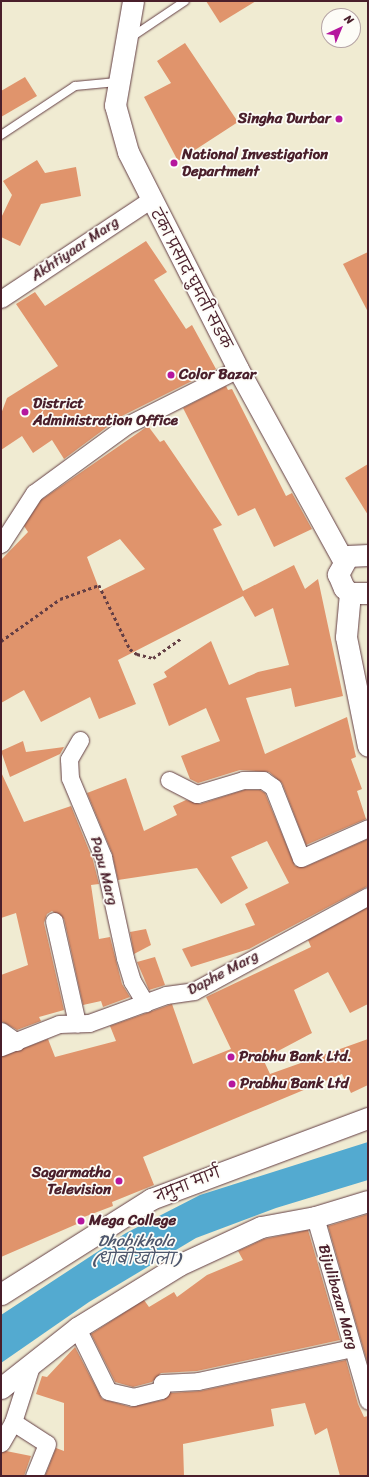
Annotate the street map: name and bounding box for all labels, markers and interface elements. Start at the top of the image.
north arrow [321,8,361,48]
text: N [340,10,358,29]
place label: Singha Durbar [238,110,331,128]
marker: Singha Durbar [334,114,344,124]
place label: National Investigation Department [182,145,328,180]
marker: National Investigation Department [169,158,179,168]
street label: टंका प्रसाद घुमती सडक [147,206,235,352]
street label: Akhtiyaar Marg [28,213,122,285]
place label: Color Bazar [179,366,256,384]
marker: Color Bazar [166,370,176,380]
place label: District Administration Office [33,394,178,429]
marker: District Administration Office [20,407,30,417]
street label: Papu Marg [86,835,122,907]
street label: Daphe Marg [185,947,261,999]
place label: Prabhu Bank Ltd. [239,1048,352,1066]
marker: Prabhu Bank Ltd. [226,1052,236,1062]
place label: Prabhu Bank Ltd [240,1075,349,1093]
marker: Prabhu Bank Ltd [227,1079,237,1089]
place label: Sagarmatha Television [32,1163,111,1198]
street label: नमुना मार्ग [153,1164,223,1206]
marker: Sagarmatha Television [114,1176,124,1186]
place label: Mega College [89,1212,176,1230]
marker: Mega College [76,1216,86,1226]
water label: Dhobikhola (धोबीखोला) [92,1231,180,1269]
street label: Bijulibazar Marg [314,1242,362,1352]

